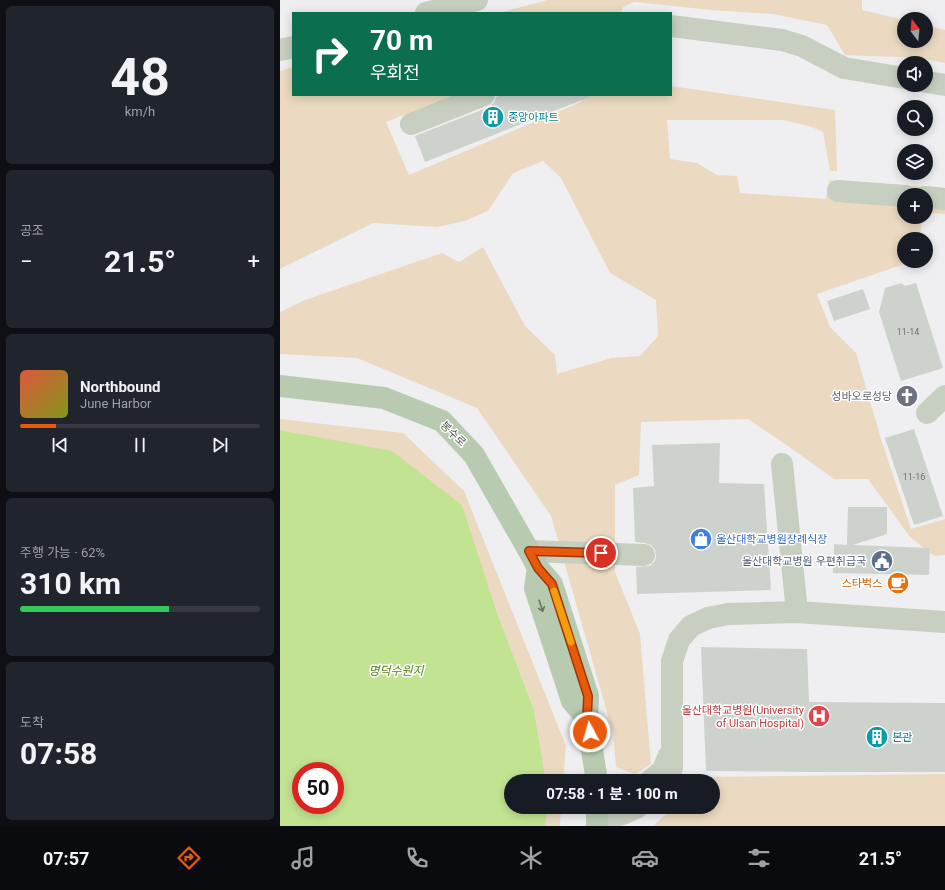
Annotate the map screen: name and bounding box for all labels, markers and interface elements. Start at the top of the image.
north arrow [897,12,933,48]
map controls [897,12,933,268]
text: 70 m [370,24,433,57]
icon: right [304,28,356,80]
text: 48 [110,47,170,108]
button: sound [897,56,933,92]
text: 우회전 [370,62,420,83]
button: search [897,100,933,136]
text: km/h [125,104,155,119]
building icon: 중앙아파트 [480,104,506,130]
place label: 중앙아파트 [508,111,559,124]
button: layers [897,144,933,180]
button: + [897,188,933,224]
text: 공조 [20,223,44,238]
button: − [897,232,933,268]
text: 21.5° [104,244,176,279]
text: − [20,249,33,274]
text: + [248,249,260,274]
house number: 11-14 [897,327,919,337]
text: Northbound [80,378,161,396]
church icon: 성바오로성당 [894,383,920,409]
place label: 성바오로성당 [831,390,892,403]
text: June Harbor [80,396,152,411]
street label: 봉수로 [438,419,468,449]
icon: previous [49,434,71,456]
icon: pause [129,434,151,456]
icon: next [209,434,231,456]
house number: 11-16 [903,472,925,482]
shop icon: 울산대학교병원장례식장 [688,526,714,552]
place label: 울산대학교병원장례식장 [716,533,827,546]
pin [584,536,618,570]
icon: arrive [590,542,612,564]
text: 주행 가능 · 62% [20,545,105,560]
public building icon: 울산대학교병원 우편취급국 [869,548,895,574]
place label: 울산대학교병원 우편취급국 [742,555,866,568]
text: 310 km [20,566,121,601]
cafe icon: 스타벅스 [885,570,911,596]
place label: 스타벅스 [842,577,882,590]
one-way arrow [538,600,545,613]
water label: 명덕수원지 [368,664,425,678]
hospital icon: 울산대학교병원(University of Ulsan Hospital) [806,703,832,729]
place label: 울산대학교병원(University of Ulsan Hospital) [682,704,805,730]
position arrow [569,711,611,753]
text: 도착 [20,715,44,730]
building icon: 본관 [864,724,890,750]
place label: 본관 [892,731,912,744]
text: 07:58 [20,736,97,771]
speed limit sign: 50 [292,762,344,814]
text: 07:58 · 1 분 · 100 m [546,785,678,803]
icon: directions [175,844,203,872]
icon: music [289,844,317,872]
icon: phone [403,844,431,872]
icon: climate [517,844,545,872]
icon: car [631,844,659,872]
icon: filters [745,844,773,872]
text: 07:57 [43,848,89,869]
text: 21.5° [859,848,902,869]

